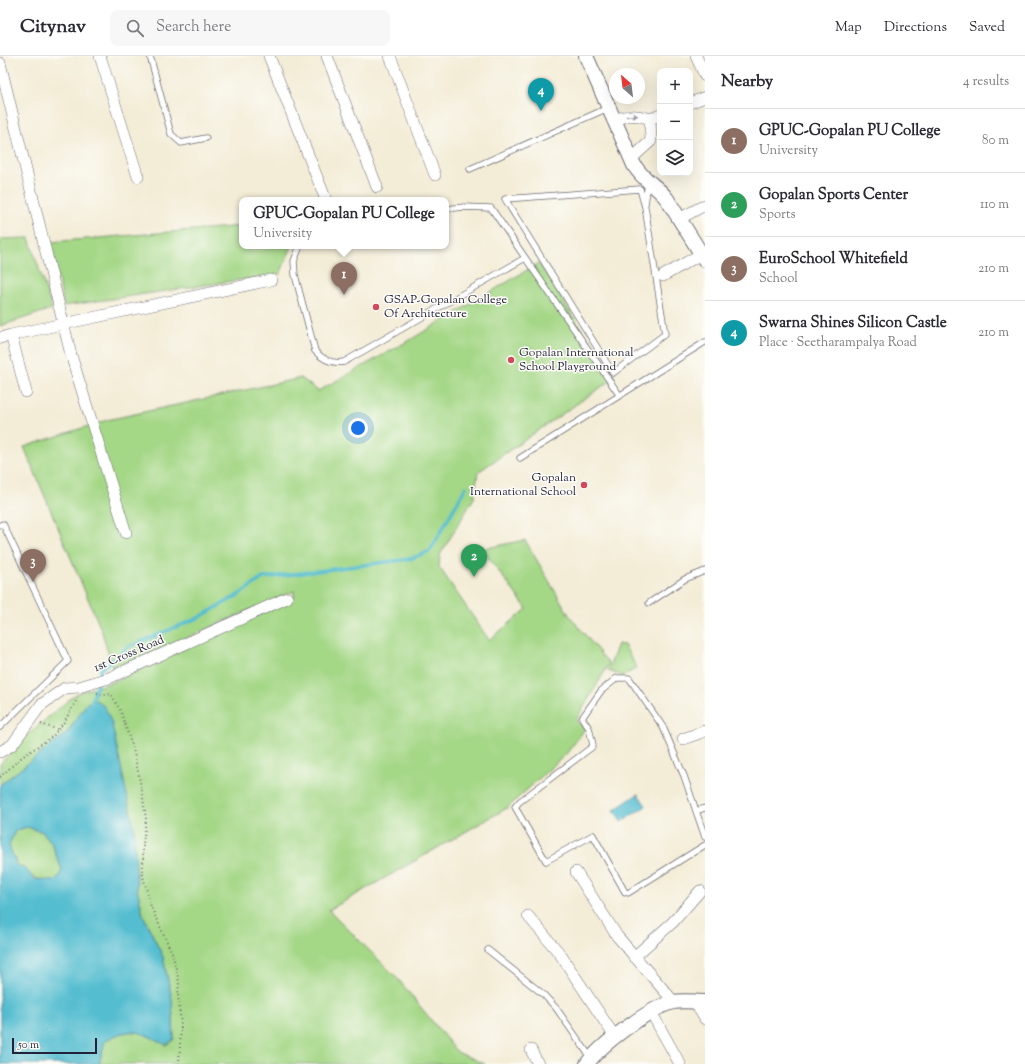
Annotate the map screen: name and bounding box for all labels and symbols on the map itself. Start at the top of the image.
north arrow [609,68,645,104]
pin: 4 [528,78,554,111]
one-way arrow [626,112,638,119]
pin: 1 [331,262,357,295]
place label: GSAP-Gopalan College Of Architecture [384,291,507,323]
marker: GSAP-Gopalan College Of Architecture [371,302,381,312]
place label: Gopalan International School Playground [519,344,634,376]
marker: Gopalan International School Playground [506,355,516,365]
your location [348,418,368,438]
place label: Gopalan International School [470,469,577,501]
marker: Gopalan International School [579,480,589,490]
pin: 2 [461,544,487,577]
pin: 3 [20,549,46,582]
street label: 1st Cross Road [91,631,167,677]
scale bar [12,1036,97,1055]

